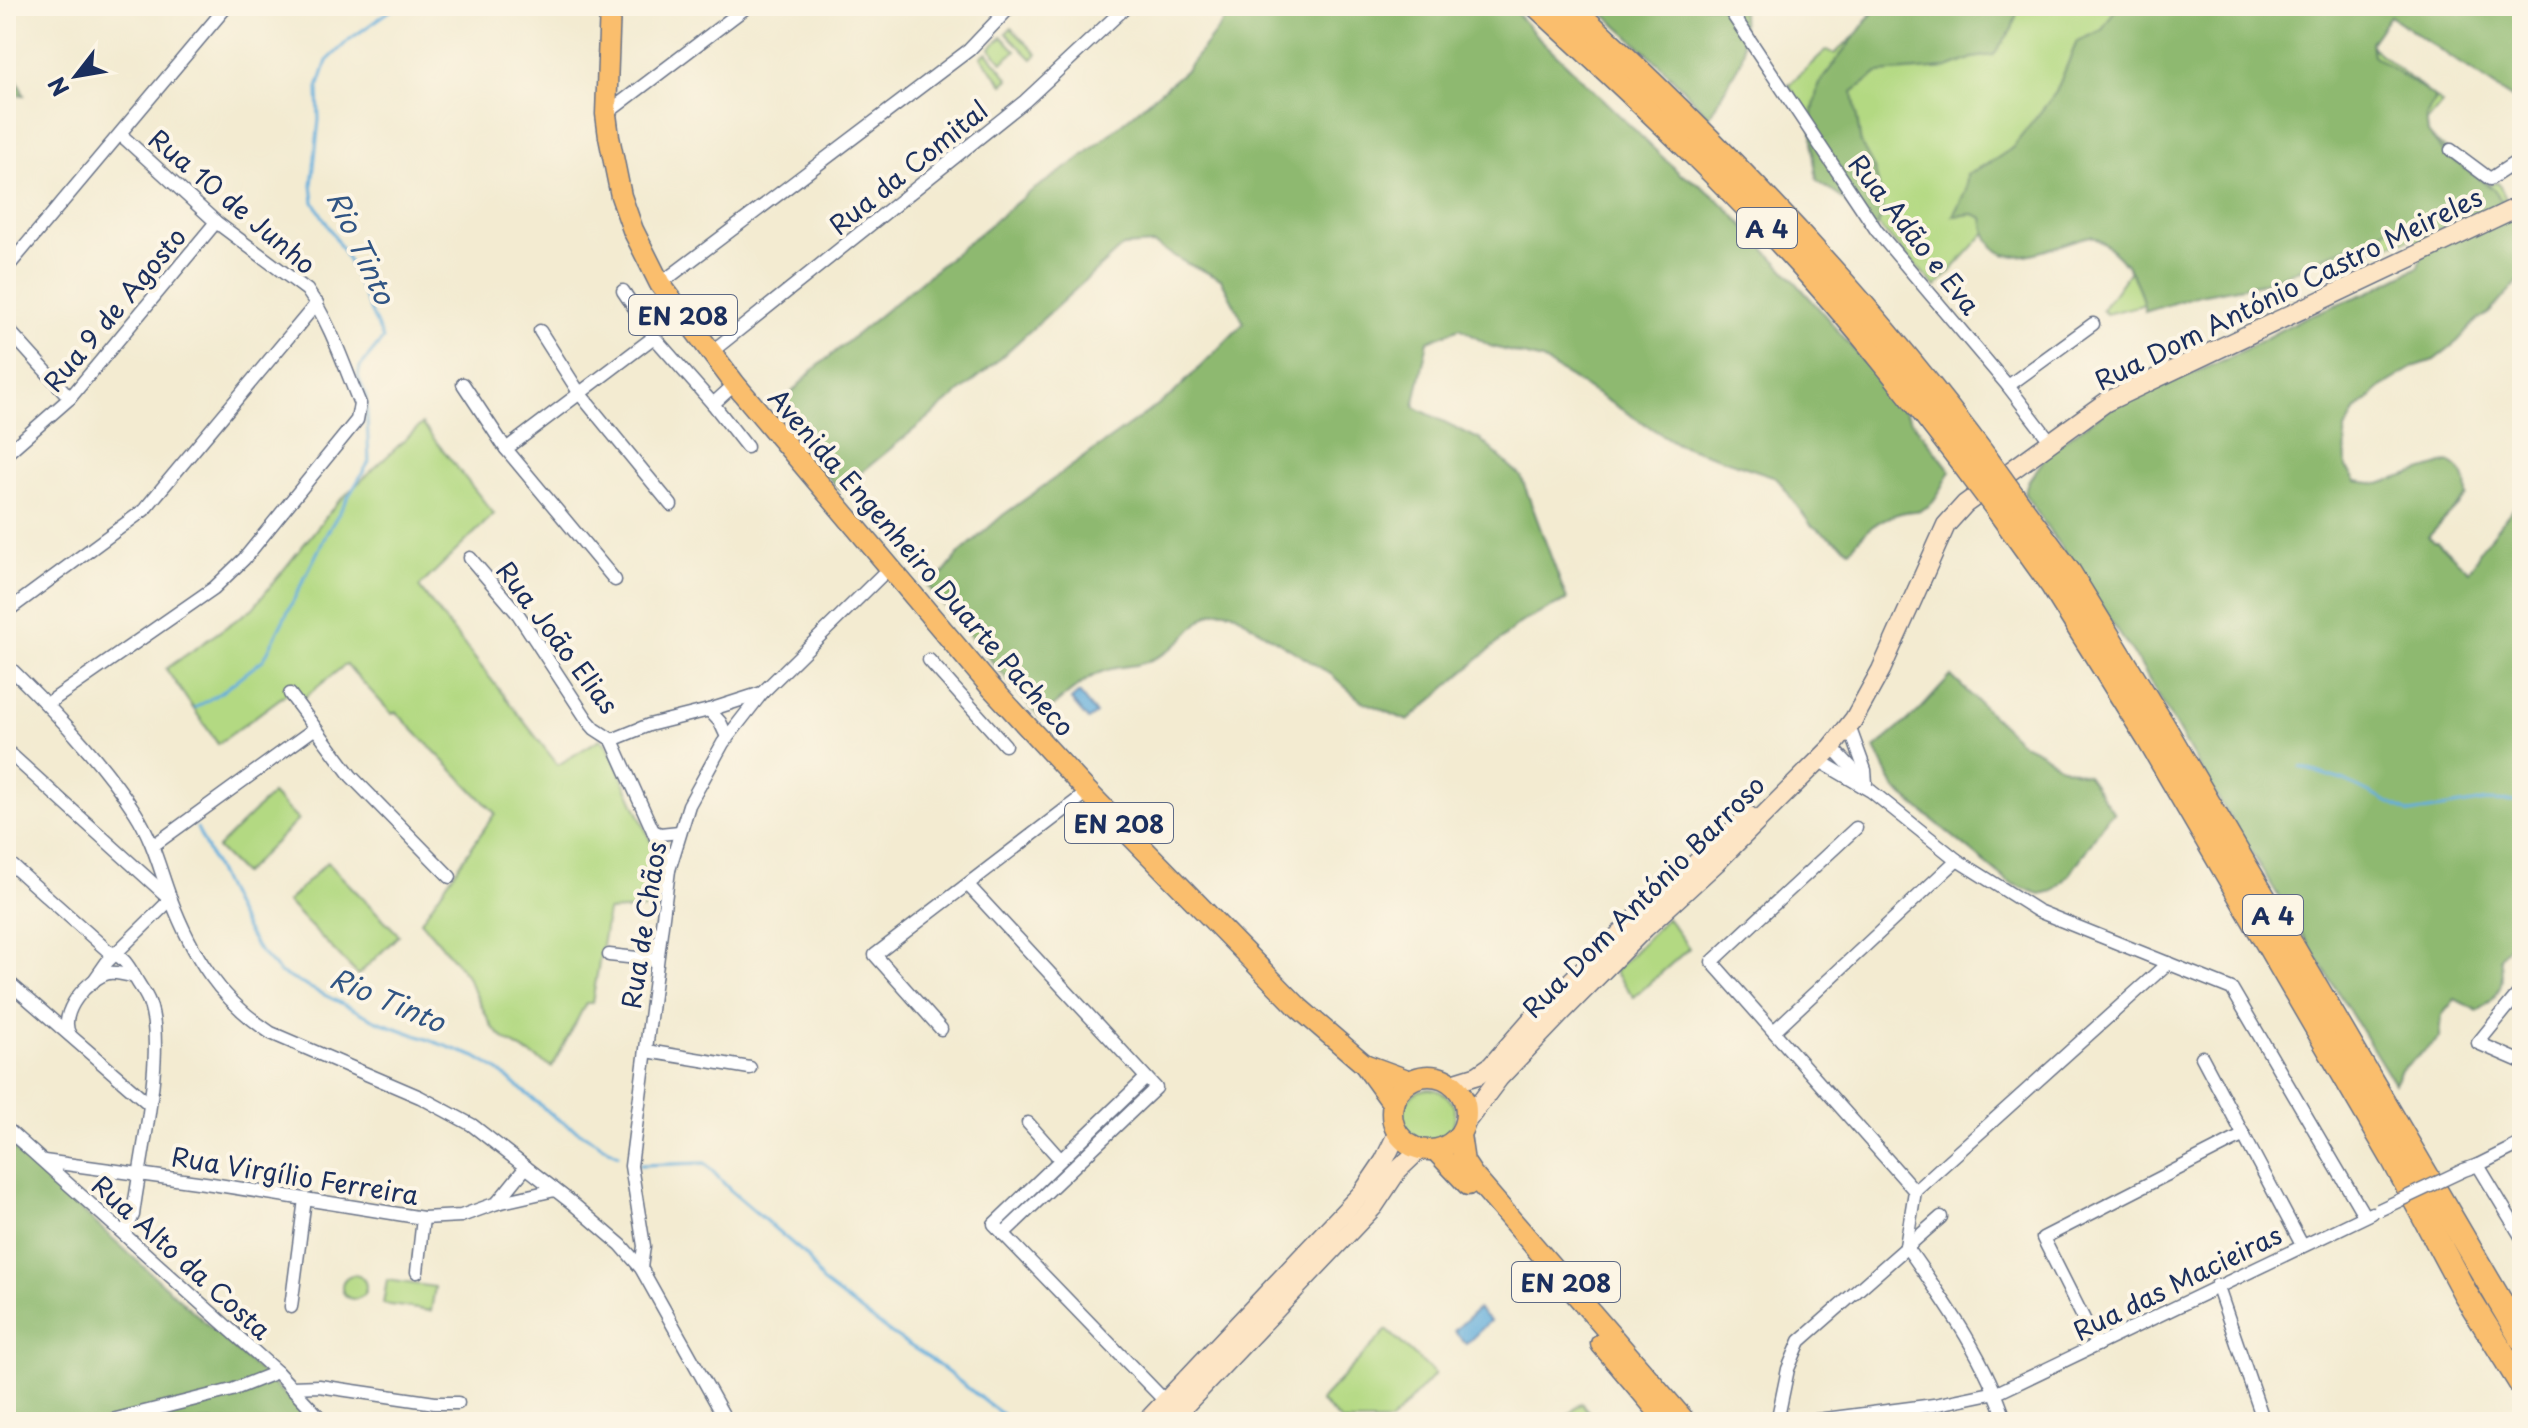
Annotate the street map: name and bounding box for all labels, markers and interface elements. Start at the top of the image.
north arrow [36,36,116,116]
text: N [39,71,76,103]
street label: Rua da Comital [820,91,996,243]
street label: Rua 10 de Junho [141,119,325,283]
street label: Rua Adão e Eva [1840,145,1991,323]
street label: Rua Dom António Castro Meireles [2087,177,2489,399]
water label: Rio Tinto [317,183,408,312]
road number: A 4 [1737,208,1797,248]
street label: Rua 9 de Agosto [33,218,195,400]
road number: EN 208 [629,295,737,335]
street label: Avenida Engenheiro Duarte Pacheco [760,379,1084,745]
street label: Rua João Elias [487,552,629,722]
street label: Rua Dom António Barroso [1513,766,1773,1026]
road number: EN 208 [1065,803,1173,843]
street label: Rua de Chãos [611,839,675,1011]
road number: A 4 [2243,895,2303,935]
water label: Rio Tinto [324,956,453,1043]
street label: Rua Virgílio Ferreira [169,1136,422,1214]
street label: Rua Alto da Costa [84,1166,281,1349]
street label: Rua das Macieiras [2066,1215,2288,1349]
road number: EN 208 [1512,1262,1620,1302]

